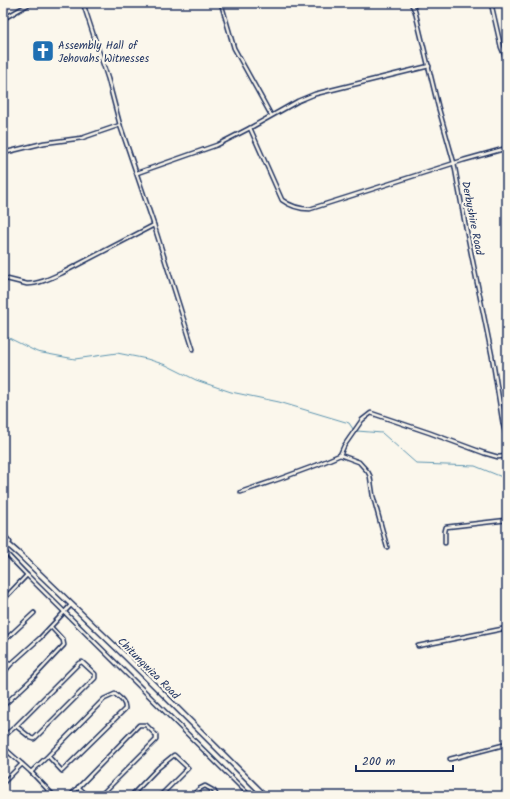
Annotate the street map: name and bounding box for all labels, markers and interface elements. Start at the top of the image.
place label: Assembly Hall of Jehovahs Witnesses [58,37,149,68]
church icon: Assembly Hall of Jehovahs Witnesses [30,38,56,64]
street label: Derbyshire Road [456,180,488,257]
street label: Chitungwiza Road [113,633,184,704]
scale bar [356,747,453,773]
text: 200 m [362,752,396,771]

